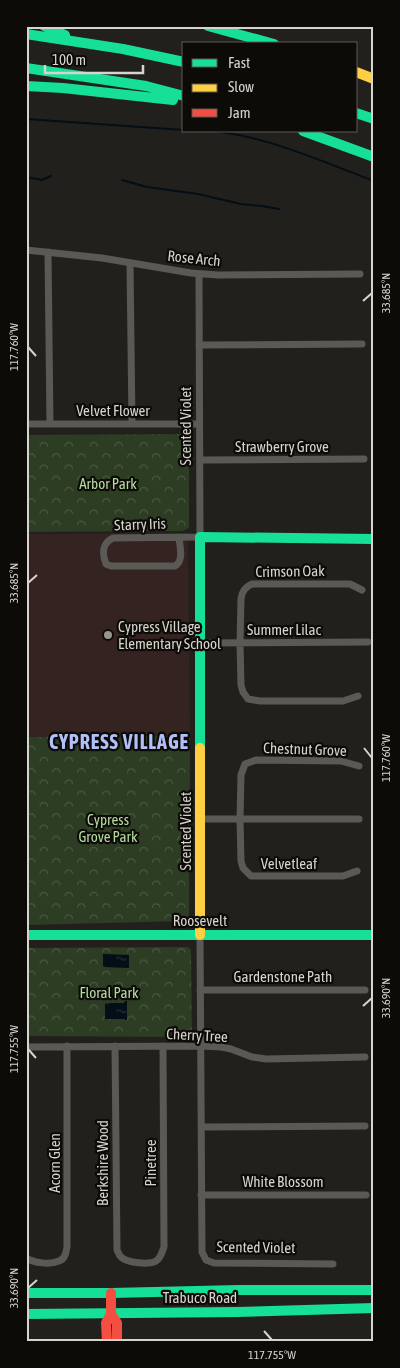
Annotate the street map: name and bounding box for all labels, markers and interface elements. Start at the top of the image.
scale bar [45,42,142,74]
legend [182,42,358,132]
text: 100 m [52,51,86,68]
text: Fast [228,54,250,71]
text: Slow [228,78,254,95]
text: Jam [228,104,251,121]
street label: Rose Arch [167,247,221,269]
text: 33.685°N [379,273,393,313]
text: 117.760°W [7,323,21,371]
street label: Scented Violet [177,387,194,465]
street label: Velvet Flower [76,402,150,419]
street label: Strawberry Grove [235,438,329,455]
park label: Arbor Park [79,475,137,492]
street label: Starry Iris [114,515,166,533]
street label: Crimson Oak [255,562,325,580]
text: 33.685°N [7,563,21,603]
place label: Cypress Village Elementary School [118,618,221,652]
street label: Summer Lilac [247,621,322,638]
marker: Cypress Village Elementary School [102,629,114,641]
district label: CYPRESS VILLAGE [49,730,189,753]
text: 117.760°W [379,734,393,782]
street label: Chestnut Grove [263,739,347,759]
street label: Scented Violet [177,792,194,870]
park label: Cypress Grove Park [78,811,138,845]
street label: Velvetleaf [261,855,317,872]
street label: Roosevelt [173,912,227,929]
street label: Gardenstone Path [234,968,332,985]
text: 33.690°N [379,978,393,1018]
park label: Floral Park [79,984,139,1001]
text: 117.755°W [7,1025,21,1073]
street label: Cherry Tree [166,1025,228,1045]
street label: Berkshire Wood [94,1120,111,1206]
street label: Acorn Glen [46,1133,63,1193]
street label: Pinetree [142,1139,159,1186]
street label: White Blossom [242,1173,324,1190]
street label: Scented Violet [216,1238,296,1256]
text: 33.690°N [7,1268,21,1308]
street label: Trabuco Road [163,1289,237,1306]
text: 117.755°W [248,1348,296,1362]

